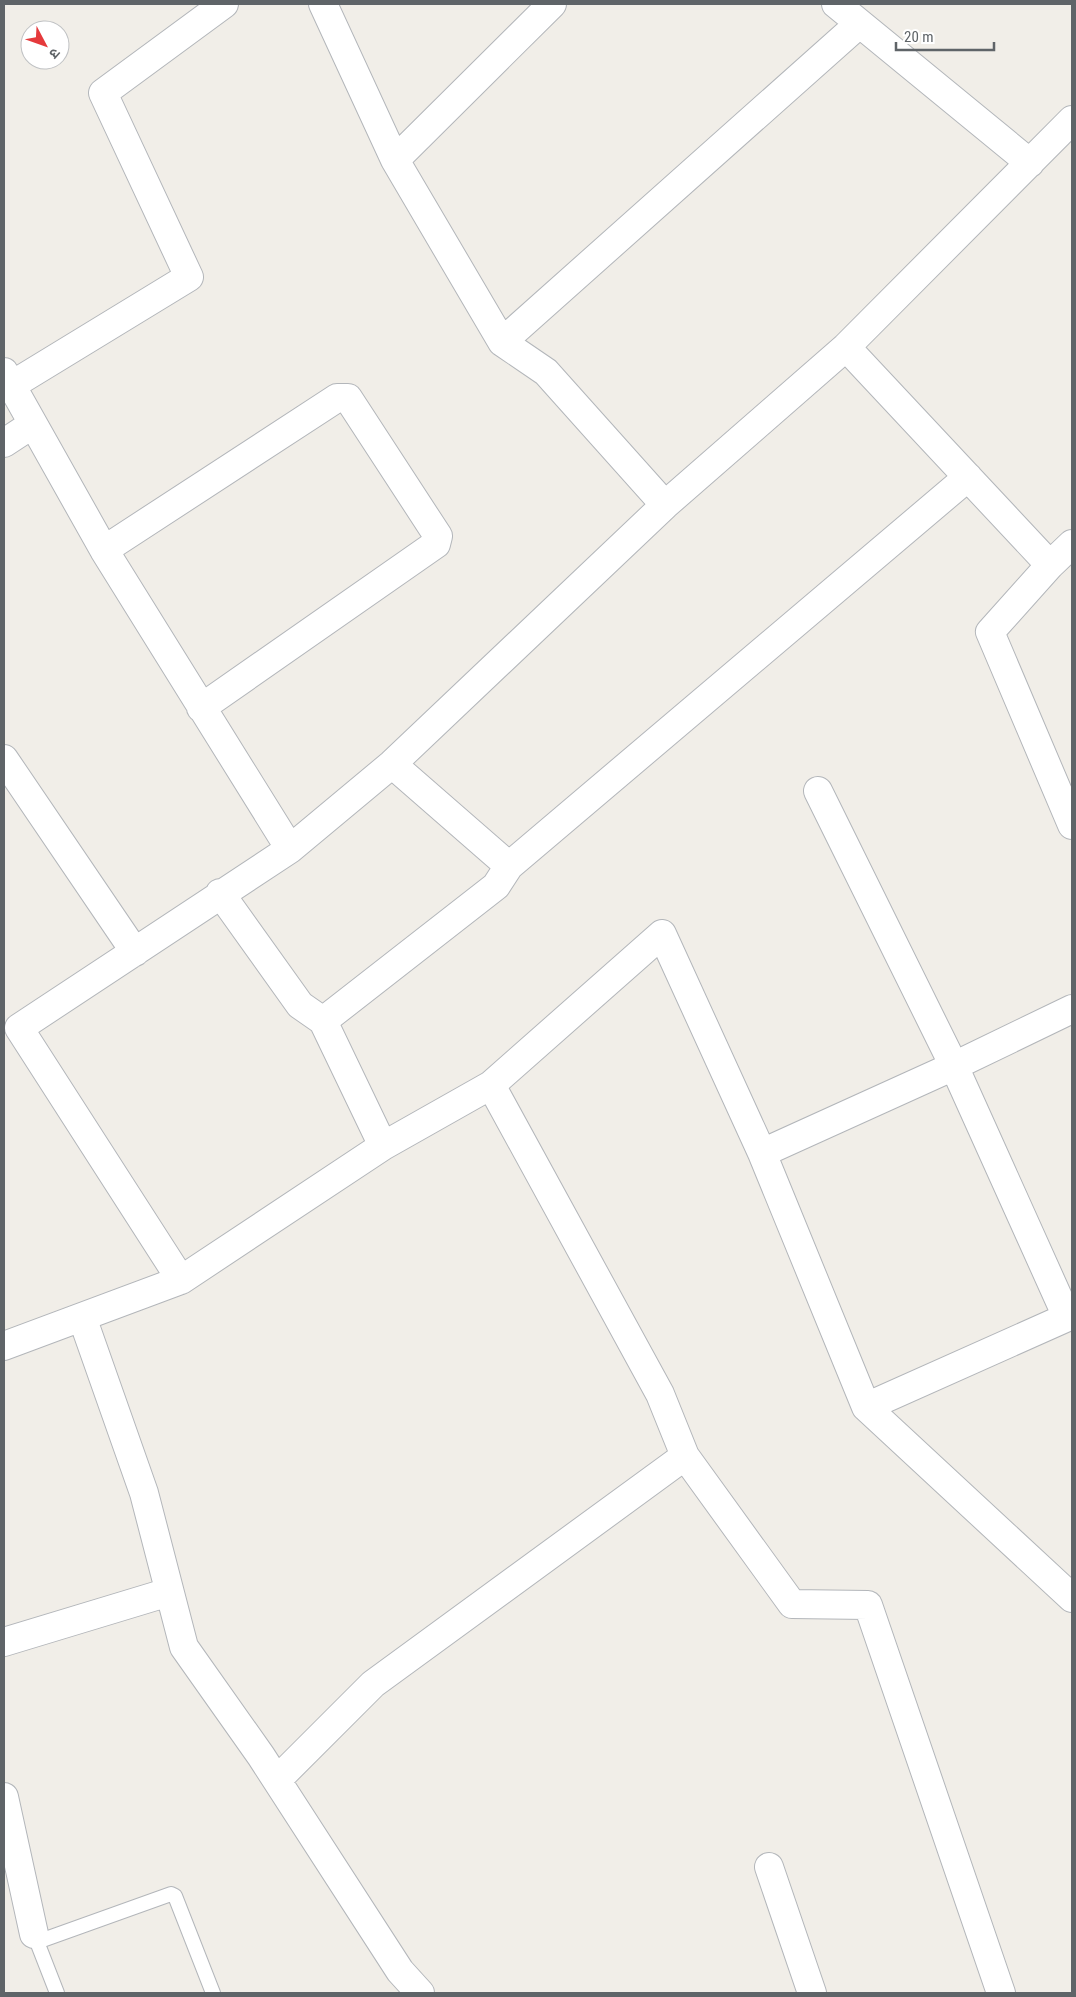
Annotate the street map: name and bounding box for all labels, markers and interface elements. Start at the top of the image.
north arrow [20,20,70,70]
scale bar [896,20,994,52]
text: 20 m [904,28,934,46]
text: उ [46,45,64,62]

